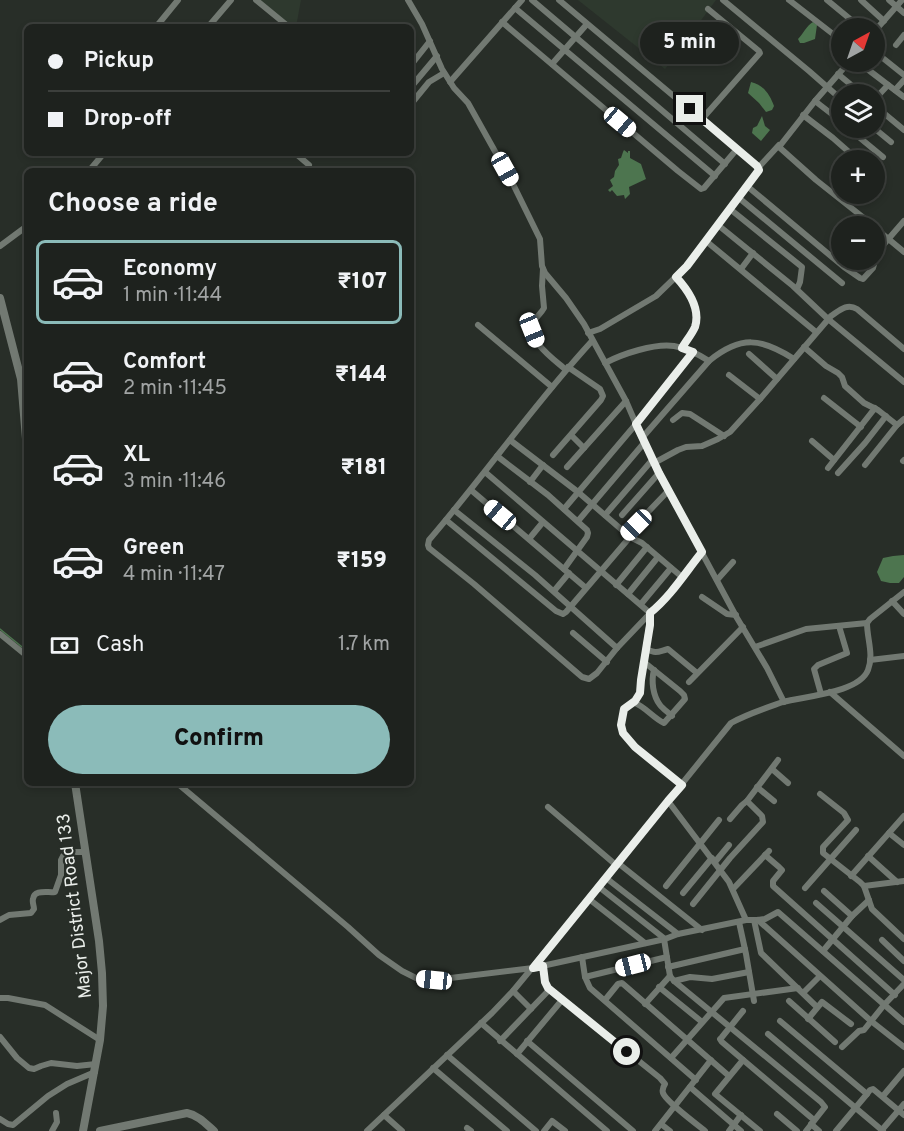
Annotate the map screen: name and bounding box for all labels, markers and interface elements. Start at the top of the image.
north arrow [831,18,885,72]
map controls [831,18,885,270]
callout: 5 min [640,22,740,64]
text: 5 min [663,30,716,56]
text: Pickup [84,48,154,75]
button: layers [831,84,885,138]
route end [676,95,703,122]
car [600,104,640,140]
text: Drop-off [84,106,171,133]
car [488,149,522,189]
button: + [831,150,885,204]
text: Choose a ride [48,187,218,221]
button: − [831,216,885,270]
icon: car [51,255,105,309]
text: Economy [123,256,217,283]
text: ₹107 [337,269,387,296]
text: 1 min · 11:44 [123,283,222,309]
car [517,310,547,350]
icon: car [51,348,105,402]
text: Comfort [123,349,206,376]
text: ₹144 [335,362,387,389]
text: 2 min · 11:45 [123,376,227,402]
icon: car [51,441,105,495]
text: XL [123,442,150,469]
text: ₹181 [340,455,387,482]
text: 3 min · 11:46 [123,469,226,495]
car [480,497,520,533]
car [617,506,655,544]
icon: car [51,534,105,588]
text: Green [123,535,185,562]
text: ₹159 [336,548,387,575]
text: 4 min · 11:47 [123,562,225,588]
icon: cash [48,629,81,662]
text: Cash [96,632,145,659]
text: 1.7 km [338,632,390,658]
button: Confirm [48,705,390,774]
street label: Major District Road 133 [53,812,98,1000]
car [613,952,653,978]
car [415,969,453,991]
route start [613,1038,640,1065]

